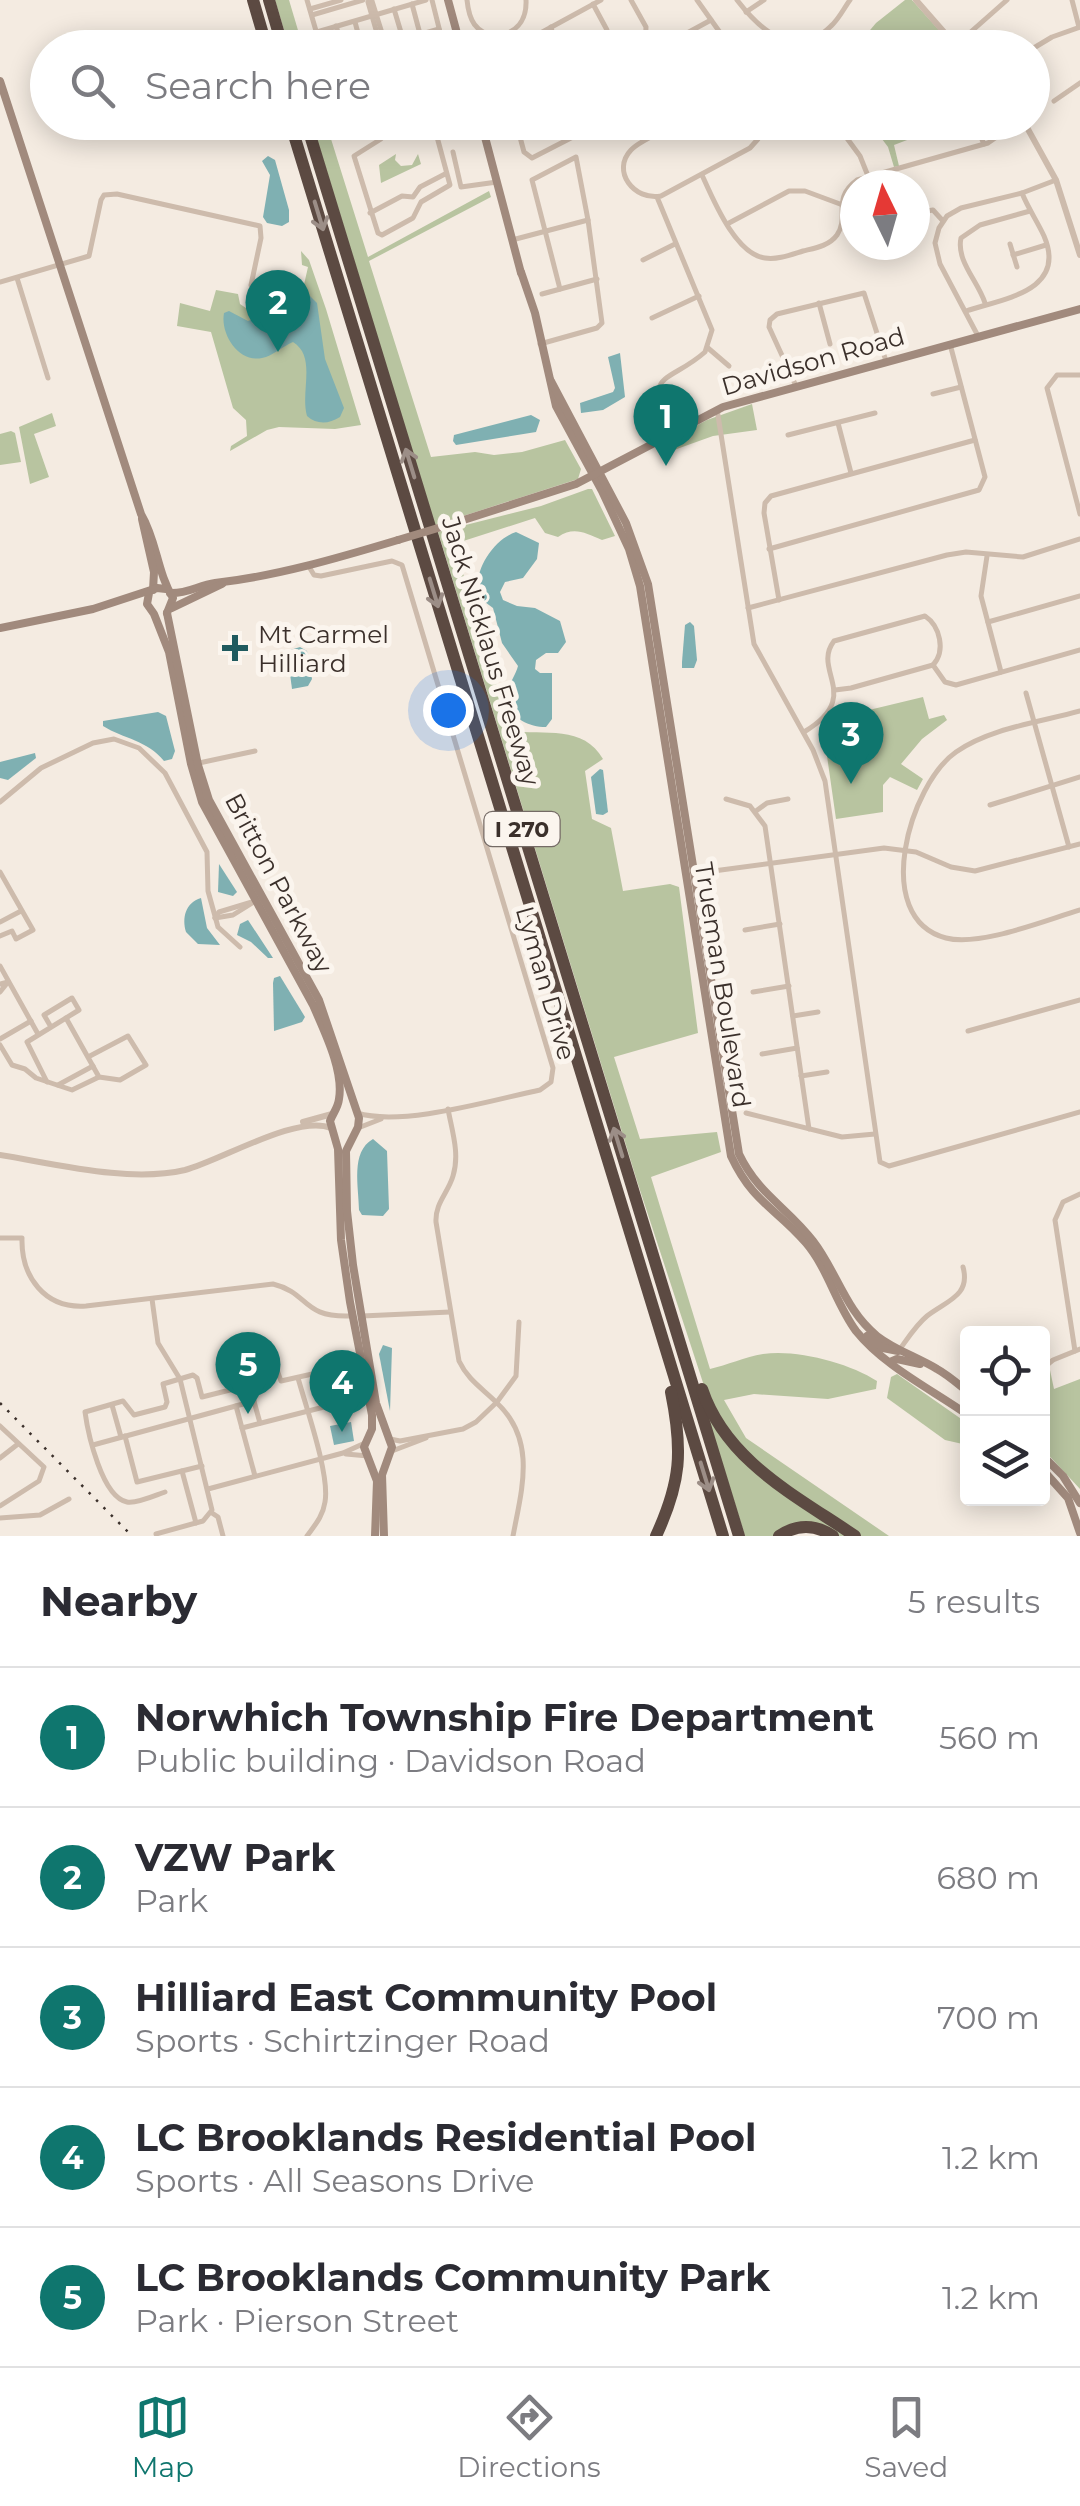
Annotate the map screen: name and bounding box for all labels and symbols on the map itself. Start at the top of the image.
north arrow [840,170,930,260]
one-way arrow [311,199,329,231]
pin: 2 [246,270,310,352]
street label: Davidson Road [718,321,908,401]
pin: 1 [634,384,698,466]
one-way arrow [400,447,418,479]
street label: Jack Nicklaus Freeway [435,512,546,790]
one-way arrow [427,577,445,609]
place label: Mt Carmel Hilliard [258,619,389,678]
marker: Mt Carmel Hilliard [222,635,248,661]
your location [423,685,474,736]
pin: 3 [818,702,884,784]
street label: Britton Parkway [219,788,339,979]
road number: I 270 [484,812,560,846]
street label: Trueman Boulevard [689,860,757,1110]
street label: Lyman Drive [510,903,582,1063]
one-way arrow [608,1126,626,1158]
pin: 5 [216,1332,280,1414]
pin: 4 [310,1350,374,1432]
one-way arrow [697,1460,715,1492]

